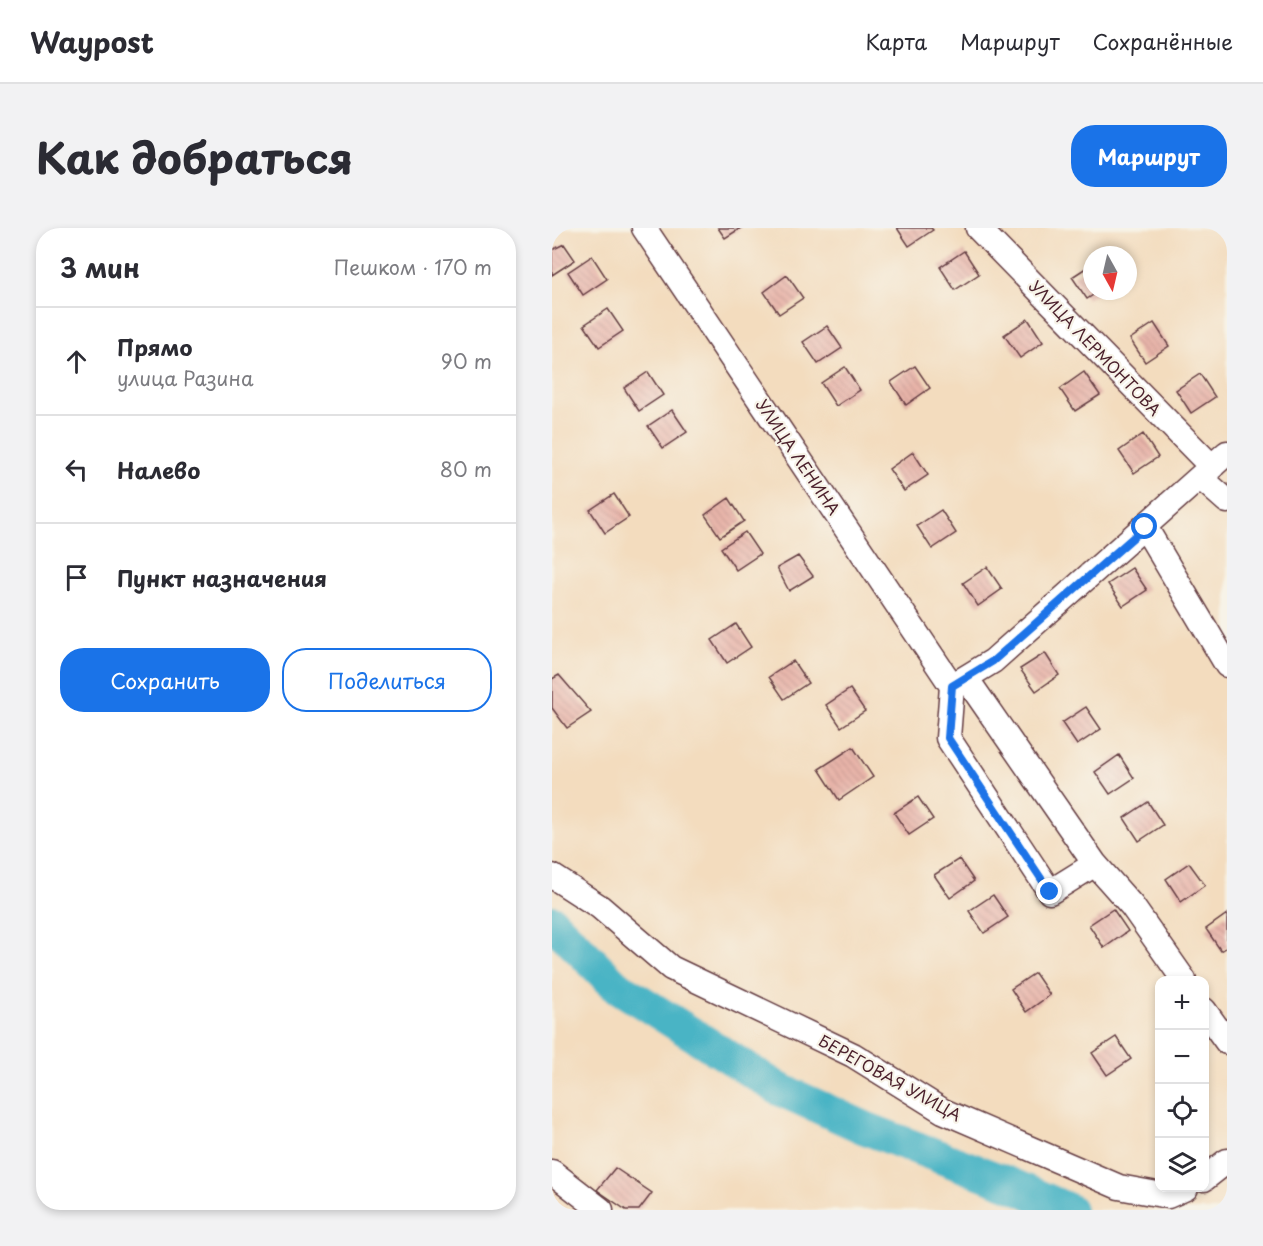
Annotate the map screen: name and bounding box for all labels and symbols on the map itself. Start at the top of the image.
north arrow [1083,246,1137,300]
street label: УЛИЦА ЛЕРМОНТОВА [1024,274,1167,421]
street label: УЛИЦА ЛЕНИНА [751,394,847,519]
route start [1131,513,1157,539]
route end [1036,878,1062,904]
street label: БЕРЕГОВАЯ УЛИЦА [815,1028,966,1126]

